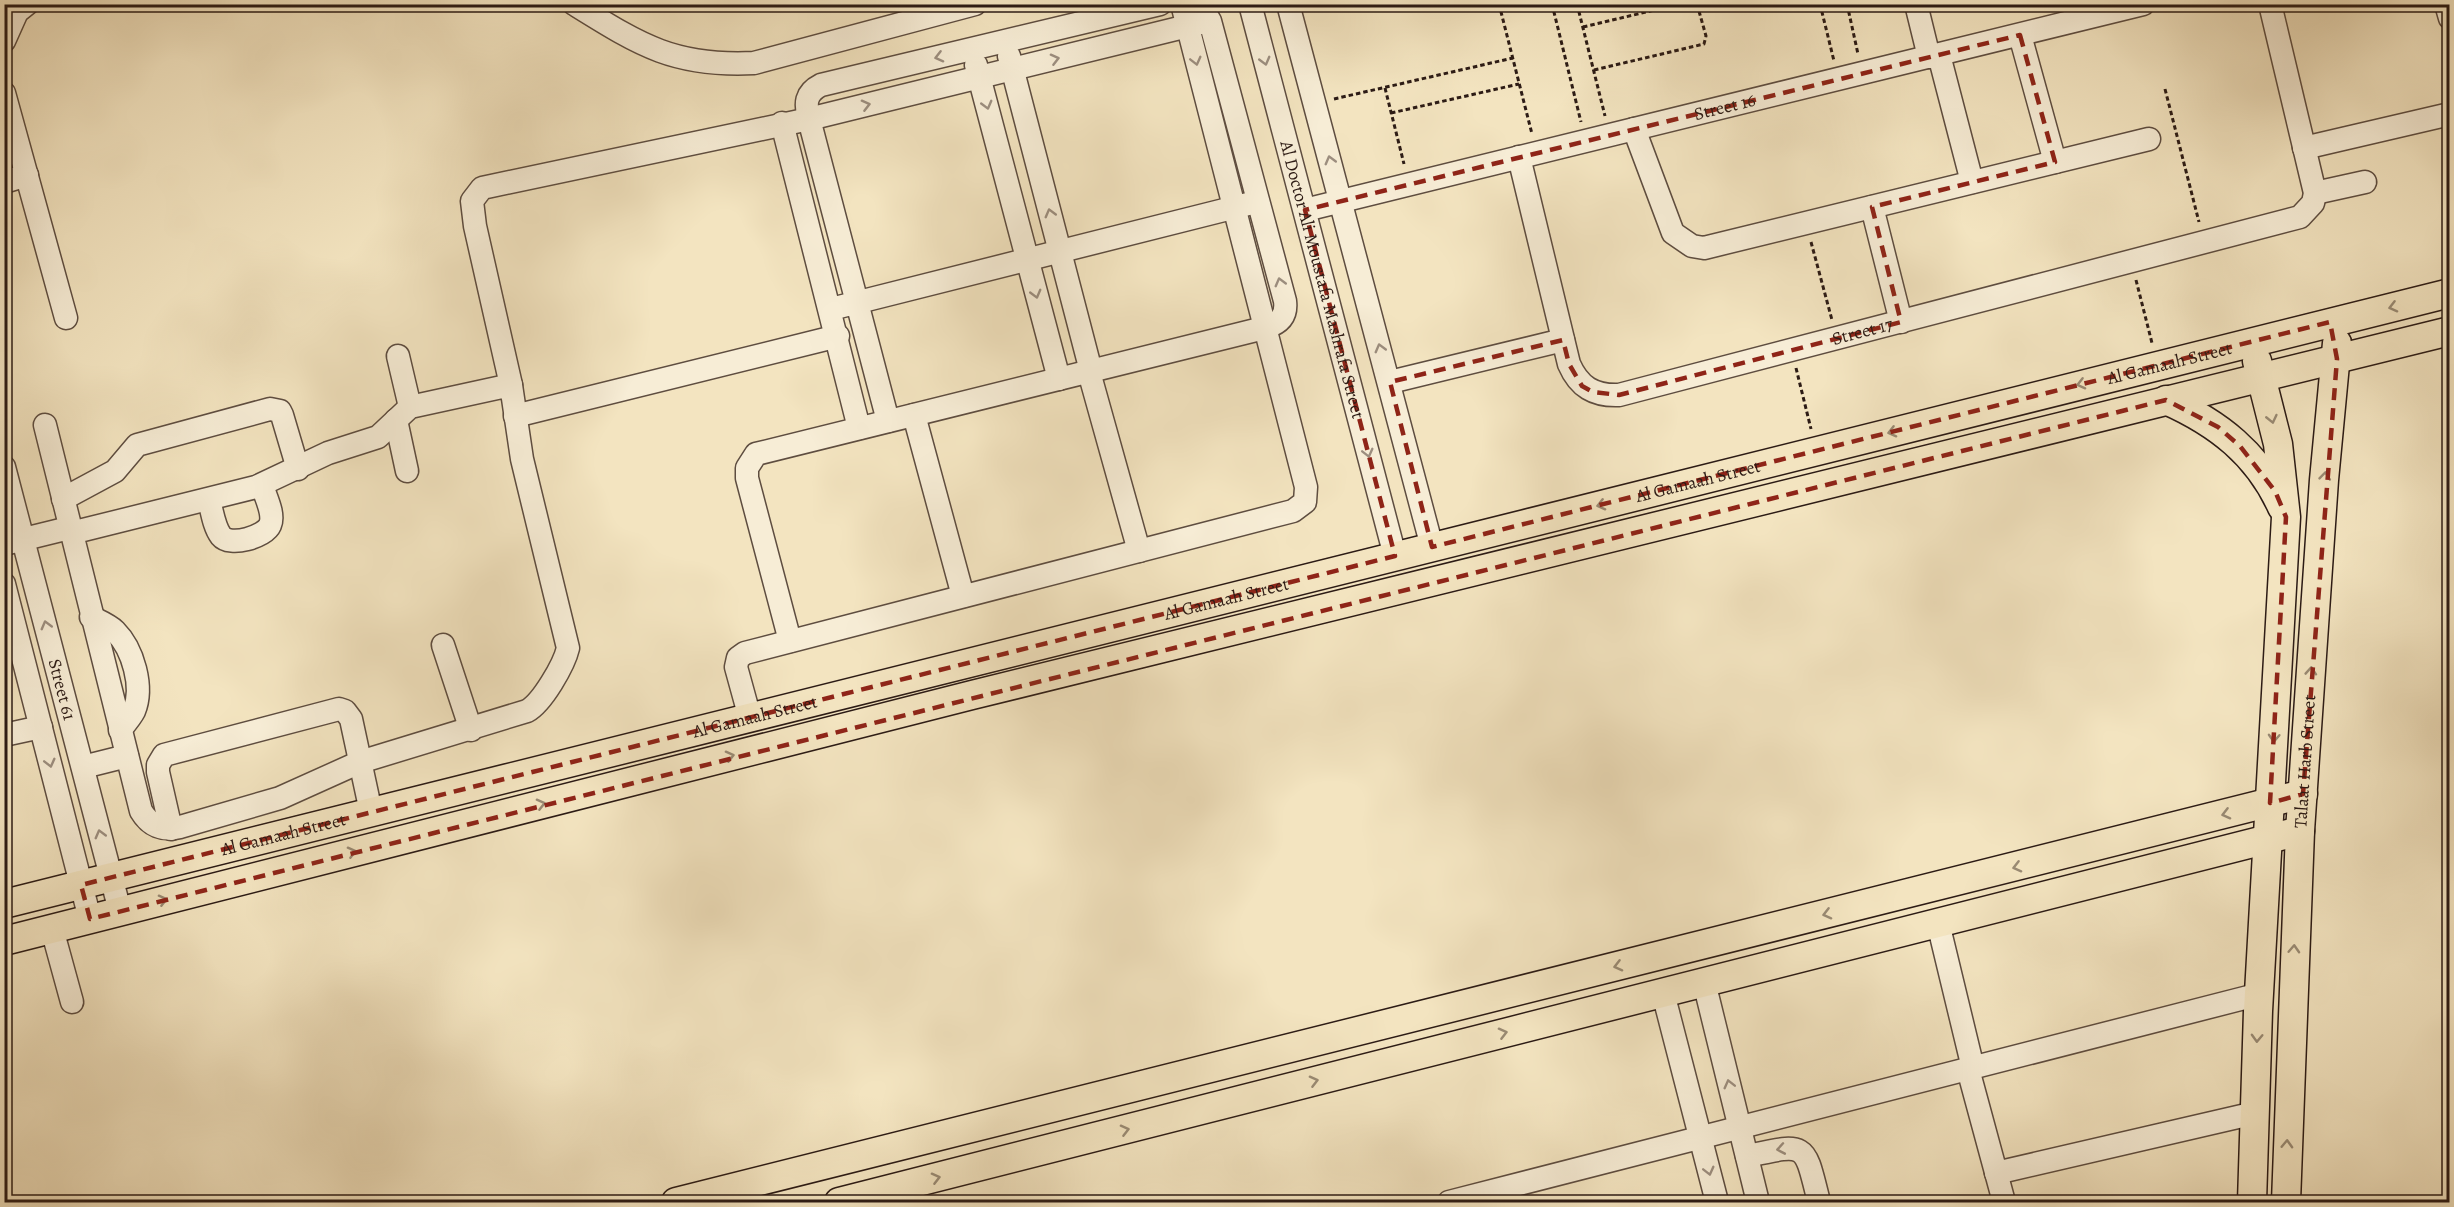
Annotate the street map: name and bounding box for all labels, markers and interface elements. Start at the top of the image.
one-way arrow [935,49,945,62]
one-way arrow [1050,53,1060,66]
one-way arrow [1189,55,1201,66]
one-way arrow [1258,56,1271,66]
street label: Street 16 [1691,88,1758,126]
one-way arrow [860,100,870,113]
one-way arrow [980,100,992,110]
street label: Al Doctor Ali Moustafa Mashrafa Street [1274,137,1370,421]
one-way arrow [1325,155,1337,165]
one-way arrow [1045,208,1057,219]
one-way arrow [1275,277,1287,288]
one-way arrow [1029,289,1042,299]
one-way arrow [2388,299,2398,312]
street label: Street 17 [1830,312,1896,351]
street label: Al Gamaah Street [2104,336,2234,390]
one-way arrow [1375,343,1388,353]
one-way arrow [2076,377,2086,390]
one-way arrow [2265,413,2278,423]
one-way arrow [1887,424,1897,437]
one-way arrow [1361,447,1373,458]
street label: Al Gamaah Street [1632,454,1763,508]
one-way arrow [2318,472,2330,481]
one-way arrow [1596,497,1606,510]
street label: Al Gamaah Street [1161,572,1291,626]
one-way arrow [40,620,53,630]
street label: Street 61 [43,656,82,723]
one-way arrow [2304,666,2317,675]
street label: Al Gamaah Street [689,689,820,744]
street label: Talaat Harb Street [2288,694,2321,829]
one-way arrow [2267,734,2280,743]
one-way arrow [724,751,735,763]
one-way arrow [43,757,55,768]
one-way arrow [536,798,546,811]
street label: Al Gamaah Street [218,807,348,862]
one-way arrow [2221,807,2231,820]
one-way arrow [95,829,107,840]
one-way arrow [347,846,357,859]
one-way arrow [2012,860,2022,873]
one-way arrow [158,894,168,907]
one-way arrow [1822,906,1832,919]
one-way arrow [2288,945,2301,954]
one-way arrow [1613,958,1623,971]
one-way arrow [1498,1028,1508,1041]
one-way arrow [2251,1033,2263,1042]
one-way arrow [1309,1076,1319,1089]
one-way arrow [1724,1080,1737,1090]
one-way arrow [1120,1124,1130,1137]
one-way arrow [2281,1140,2294,1149]
one-way arrow [1777,1143,1786,1155]
one-way arrow [1702,1166,1715,1176]
one-way arrow [931,1172,941,1185]

